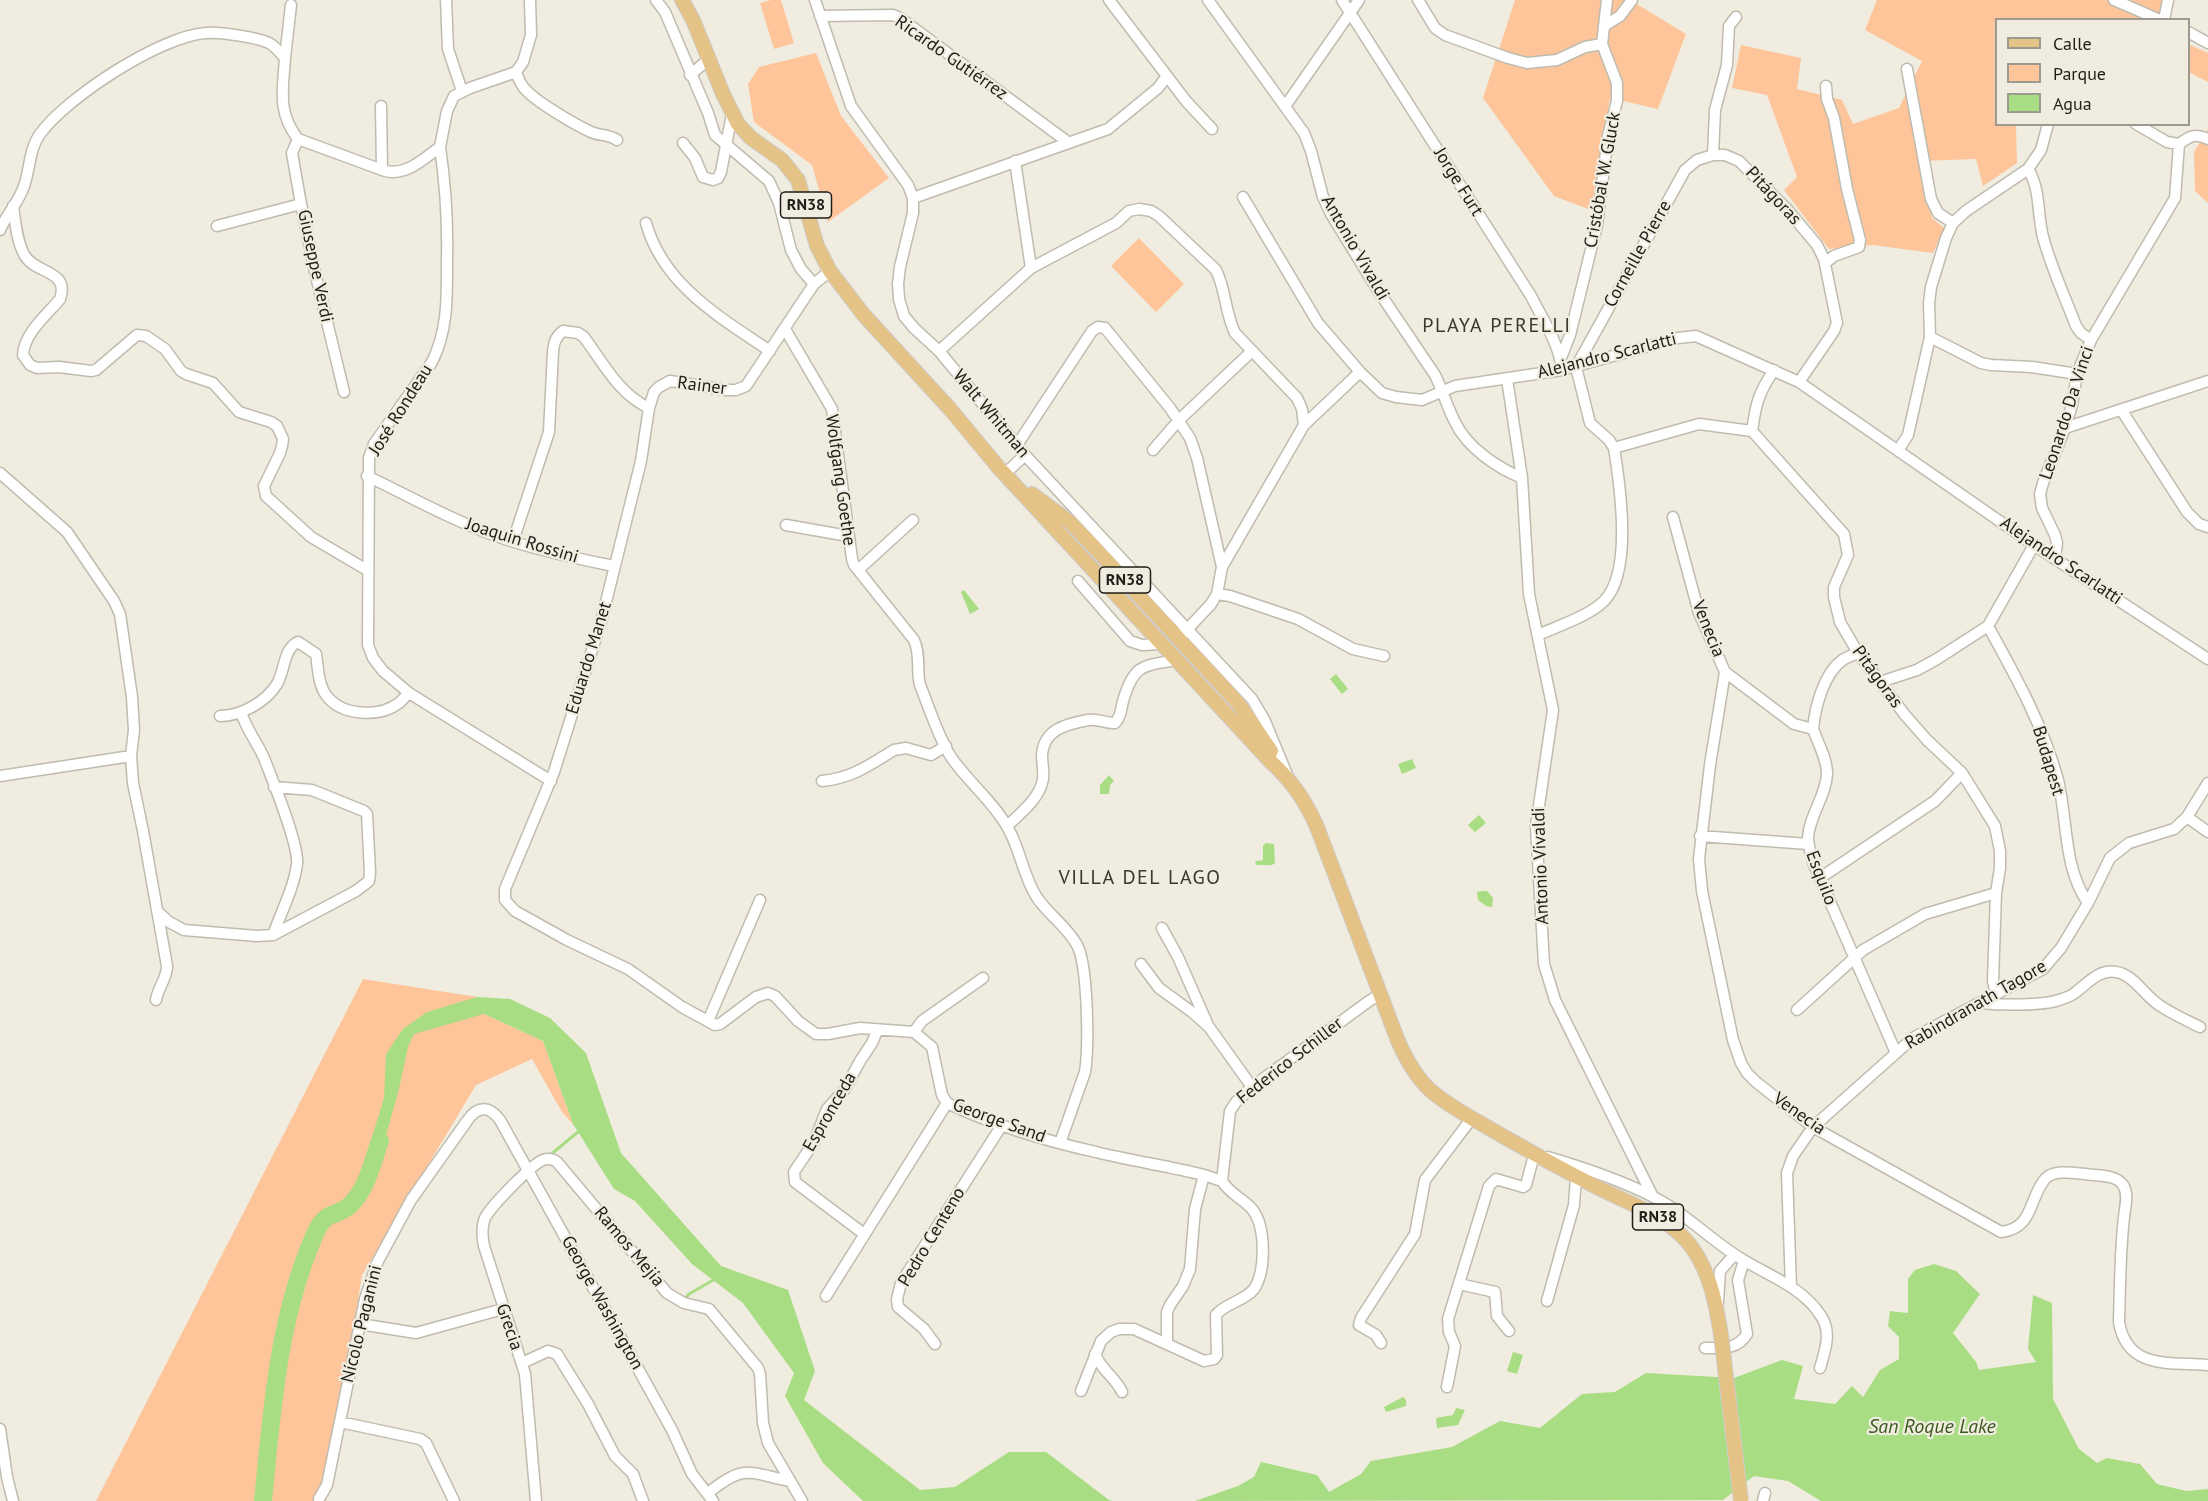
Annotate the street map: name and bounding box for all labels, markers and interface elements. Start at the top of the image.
street label: Ricardo Gutiérrez [890,11,1012,105]
legend [1995,18,2190,126]
text: Calle [2053,32,2092,55]
text: Parque [2053,62,2106,85]
text: Agua [2053,92,2092,115]
street label: Cristóbal W. Gluck [1580,110,1626,250]
street label: Jorge Furt [1429,144,1487,220]
street label: Pitágoras [1741,162,1805,230]
road number: RN38 [780,192,832,218]
street label: Antonio Vivaldi [1316,192,1394,304]
street label: Corneille Pierre [1600,197,1676,311]
street label: Giuseppe Verdi [293,208,337,324]
district label: PLAYA PERELLI [1422,314,1572,338]
street label: Alejandro Scarlatti [1535,328,1679,384]
street label: Leonardo Da Vinci [2035,343,2099,483]
street label: José Rondeau [364,361,438,459]
street label: Walt Whitman [948,366,1034,462]
street label: Rainer [676,372,728,400]
street label: Wolfgang Goethe [820,413,860,547]
street label: Alejandro Scarlatti [1996,512,2126,610]
street label: Joaquin Rossini [463,514,581,568]
road number: RN38 [1100,567,1150,593]
street label: Venecia [1687,598,1729,660]
street label: Eduardo Manet [562,599,616,717]
street label: Pitágoras [1847,642,1907,712]
street label: Budapest [2027,724,2069,798]
street label: Antonio Vivaldi [1528,807,1554,925]
street label: Esquilo [1801,848,1841,908]
district label: VILLA DEL LAGO [1058,866,1222,890]
street label: Rabindranath Tagore [1901,956,2051,1054]
street label: Federico Schiller [1233,1013,1347,1109]
street label: Espronceda [799,1068,861,1156]
street label: Venecia [1769,1088,1829,1140]
street label: George Sand [950,1094,1048,1148]
street label: Pedro Centeno [894,1183,970,1291]
street label: Ramos Mejía [589,1203,669,1291]
road number: RN38 [1632,1204,1684,1230]
street label: George Washington [556,1232,648,1374]
street label: Nícolo Paganini [337,1263,387,1385]
street label: Grecia [491,1301,527,1353]
water label: San Roque Lake [1868,1415,1996,1439]

